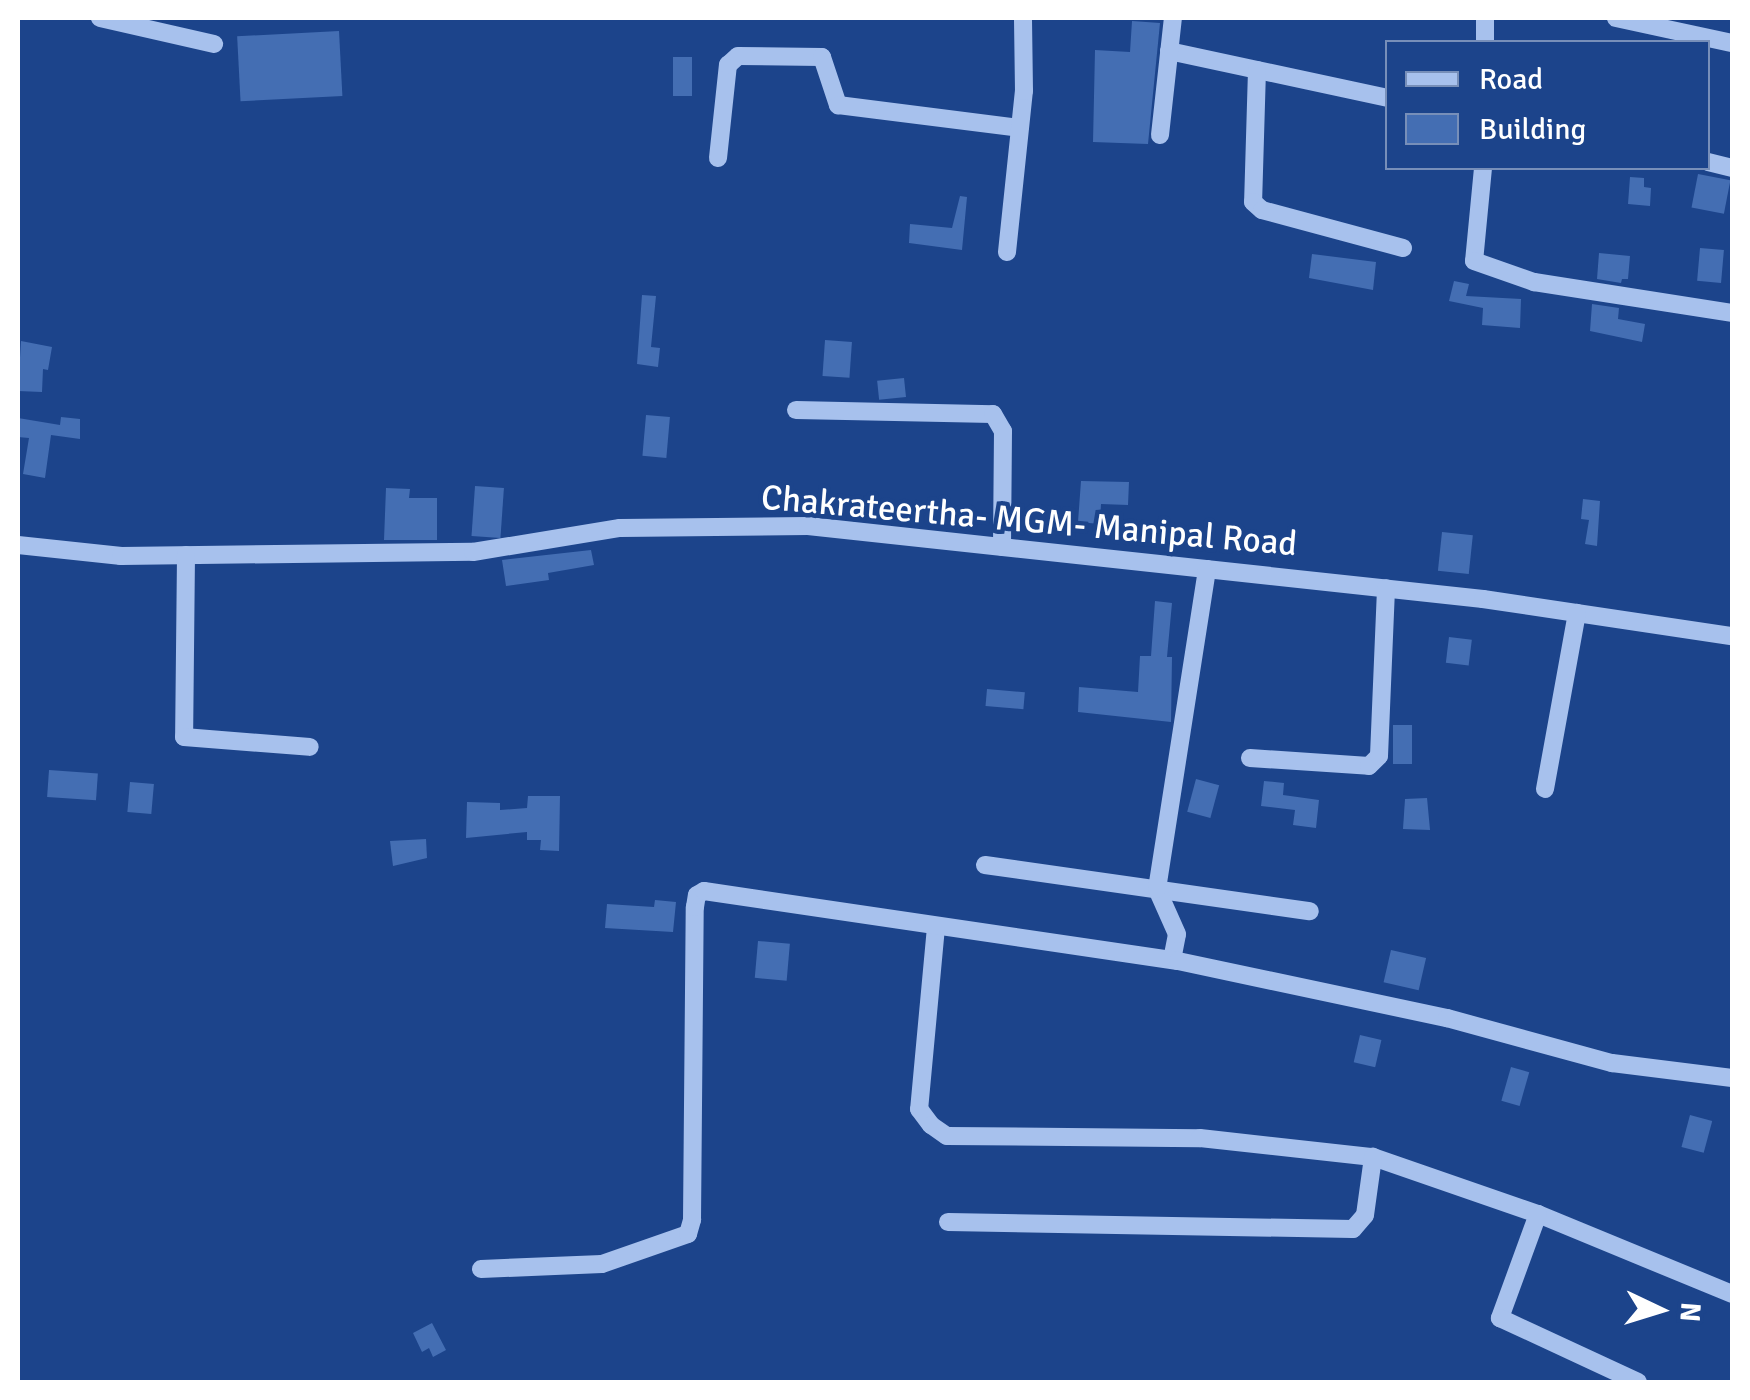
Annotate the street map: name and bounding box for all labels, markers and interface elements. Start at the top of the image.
legend [1385,40,1710,170]
text: Road [1479,61,1543,98]
text: Building [1479,111,1586,148]
street label: Chakrateertha- MGM- Manipal Road [759,477,1299,565]
north arrow [1610,1260,1710,1360]
text: N [1672,1301,1708,1323]

